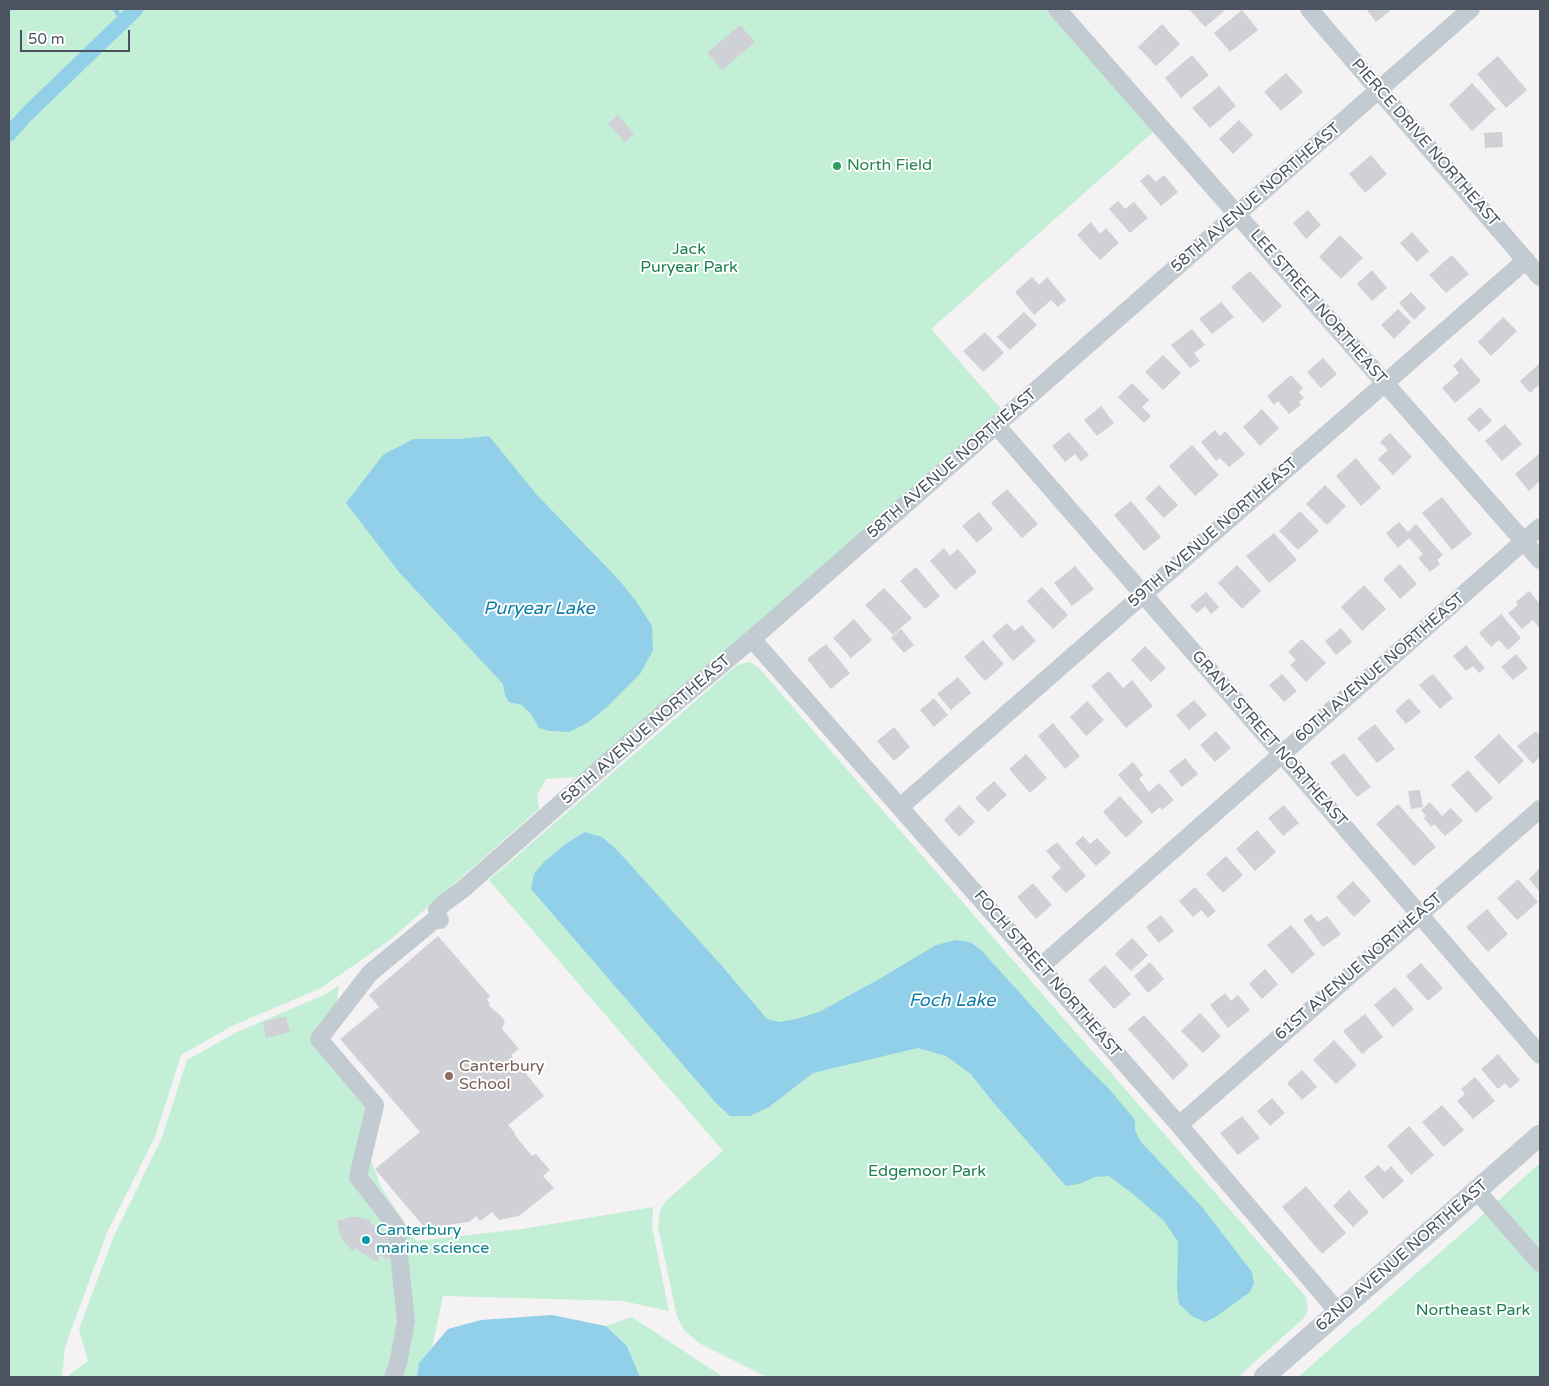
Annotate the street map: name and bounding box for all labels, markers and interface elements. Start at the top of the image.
scale bar [22,20,132,52]
text: 50 m [28,30,65,48]
street label: PIERCE DRIVE NORTHEAST [1347,55,1503,231]
street label: 58TH AVENUE NORTHEAST [1167,119,1345,277]
place label: North Field [847,156,932,176]
marker: North Field [831,160,843,172]
street label: LEE STREET NORTHEAST [1246,226,1390,388]
park label: Jack Puryear Park [640,240,738,278]
street label: 58TH AVENUE NORTHEAST [863,385,1041,543]
street label: 59TH AVENUE NORTHEAST [1124,454,1302,612]
street label: 60TH AVENUE NORTHEAST [1291,589,1469,747]
water label: Puryear Lake [483,598,595,620]
street label: GRANT STREET NORTHEAST [1187,647,1351,831]
street label: 58TH AVENUE NORTHEAST [557,651,735,809]
street label: FOCH STREET NORTHEAST [969,887,1125,1061]
street label: 61ST AVENUE NORTHEAST [1271,889,1447,1045]
water label: Foch Lake [909,990,995,1012]
place label: Canterbury School [459,1057,544,1095]
marker: Canterbury School [443,1070,455,1082]
park label: Edgemoor Park [868,1162,986,1182]
street label: 62ND AVENUE NORTHEAST [1312,1176,1492,1336]
place label: Canterbury marine science [376,1221,489,1259]
marker: Canterbury marine science [360,1234,372,1246]
park label: Northeast Park [1416,1301,1530,1321]

